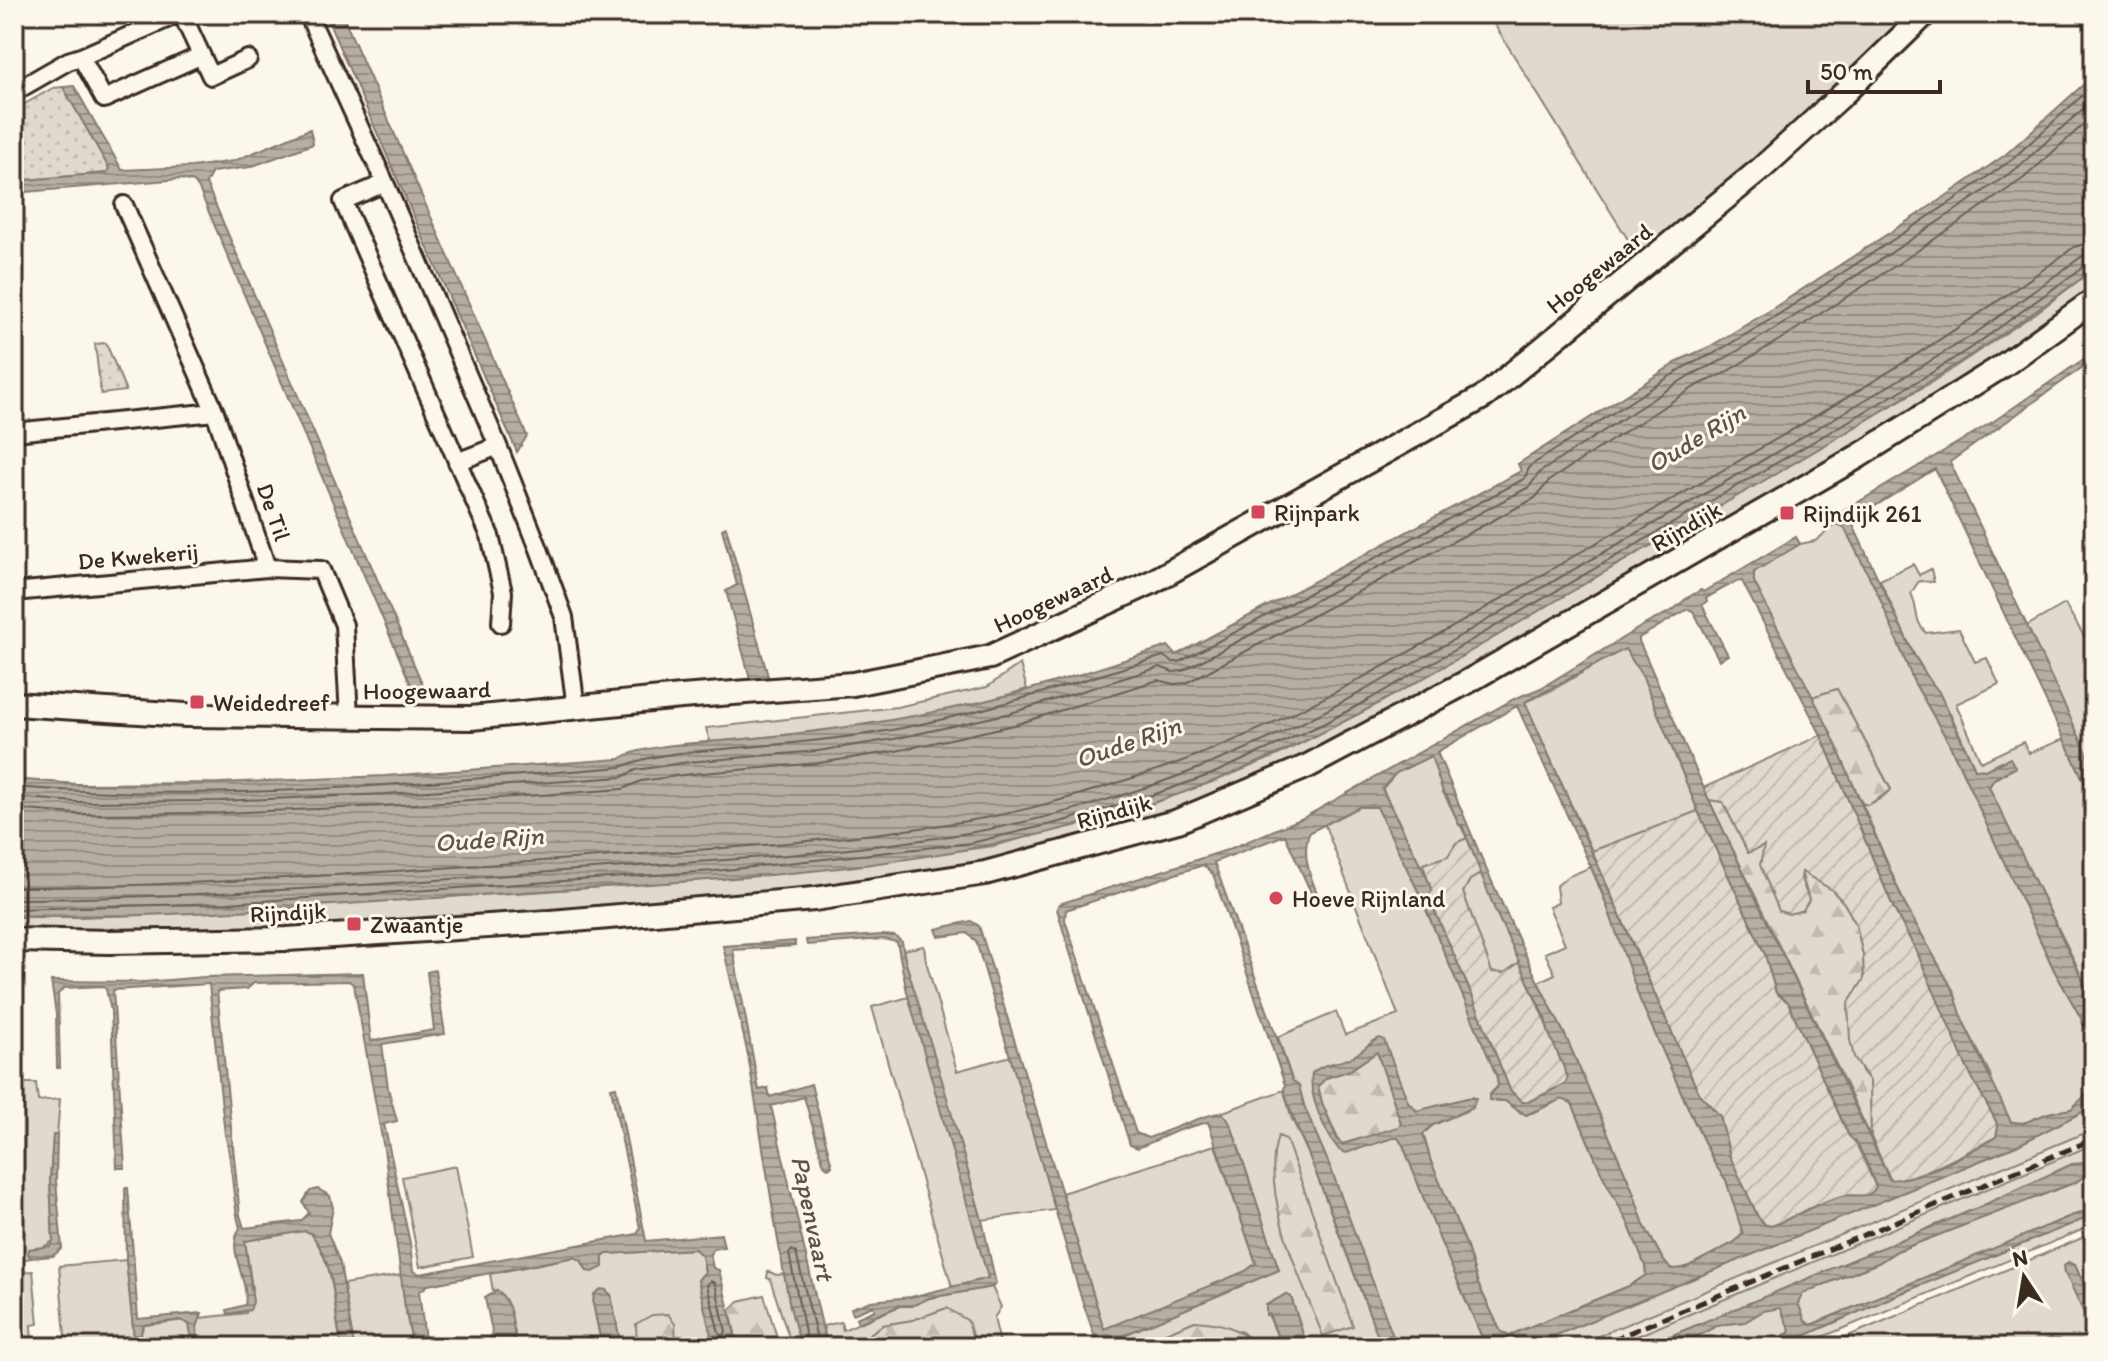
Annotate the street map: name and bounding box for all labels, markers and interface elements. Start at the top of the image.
scale bar [1808,44,1940,94]
text: 50 m [1820,57,1873,86]
street label: Hoogewaard [1540,216,1658,320]
water label: Oude Rijn [1641,396,1751,480]
street label: De Til [251,479,297,545]
street label: Rijndijk [1646,494,1726,558]
place label: Rijnpark [1274,498,1360,527]
place label: Rijndijk 261 [1803,499,1922,528]
marker: Rijnpark [1249,503,1267,521]
marker: Rijndijk 261 [1778,504,1796,522]
street label: De Kwekerij [77,536,199,576]
street label: Hoogewaard [989,559,1117,639]
street label: Hoogewaard [363,674,491,706]
place label: Weidedreef [213,688,330,717]
marker: Weidedreef [188,693,206,711]
water label: Oude Rijn [1071,709,1185,775]
street label: Rijndijk [1073,787,1155,835]
water label: Oude Rijn [433,819,545,859]
place label: Hoeve Rijnland [1292,884,1445,913]
marker: Hoeve Rijnland [1267,889,1285,907]
street label: Rijndijk [249,896,327,928]
place label: Zwaantje [370,910,463,939]
marker: Zwaantje [345,915,363,933]
water label: Papenvaart [784,1153,842,1285]
north arrow [1984,1237,2064,1317]
text: N [2010,1243,2030,1273]

